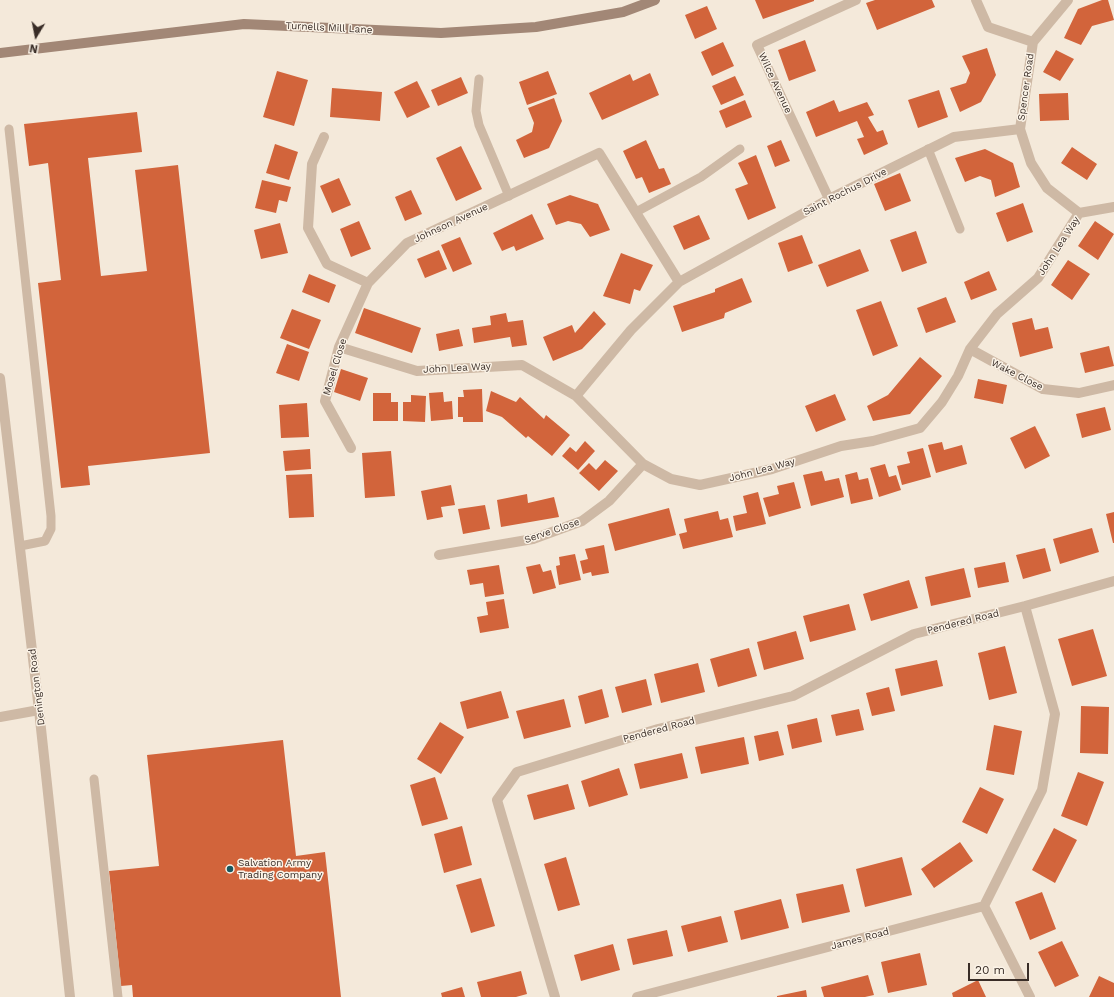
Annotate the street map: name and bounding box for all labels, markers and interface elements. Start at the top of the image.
north arrow [16,16,56,56]
street label: Turnells Mill Lane [285,20,373,36]
text: N [29,41,39,55]
street label: Wilce Avenue [756,51,794,115]
street label: Spencer Road [1015,53,1037,121]
street label: Saint Rochus Drive [801,166,889,218]
street label: Johnson Avenue [412,201,490,245]
street label: John Lea Way [1036,214,1082,278]
street label: Mosel Close [321,337,349,397]
street label: Wake Close [989,357,1045,393]
street label: John Lea Way [423,360,491,376]
street label: John Lea Way [728,455,796,485]
street label: Serve Close [523,516,581,546]
street label: Pendered Road [926,607,1000,637]
street label: Denington Road [26,648,48,726]
street label: Pendered Road [622,715,696,745]
place label: Salvation Army Trading Company [238,857,322,880]
marker: Salvation Army Trading Company [225,864,235,874]
street label: James Road [830,926,890,952]
scale bar [970,955,1031,981]
text: 20 m [975,963,1005,977]

